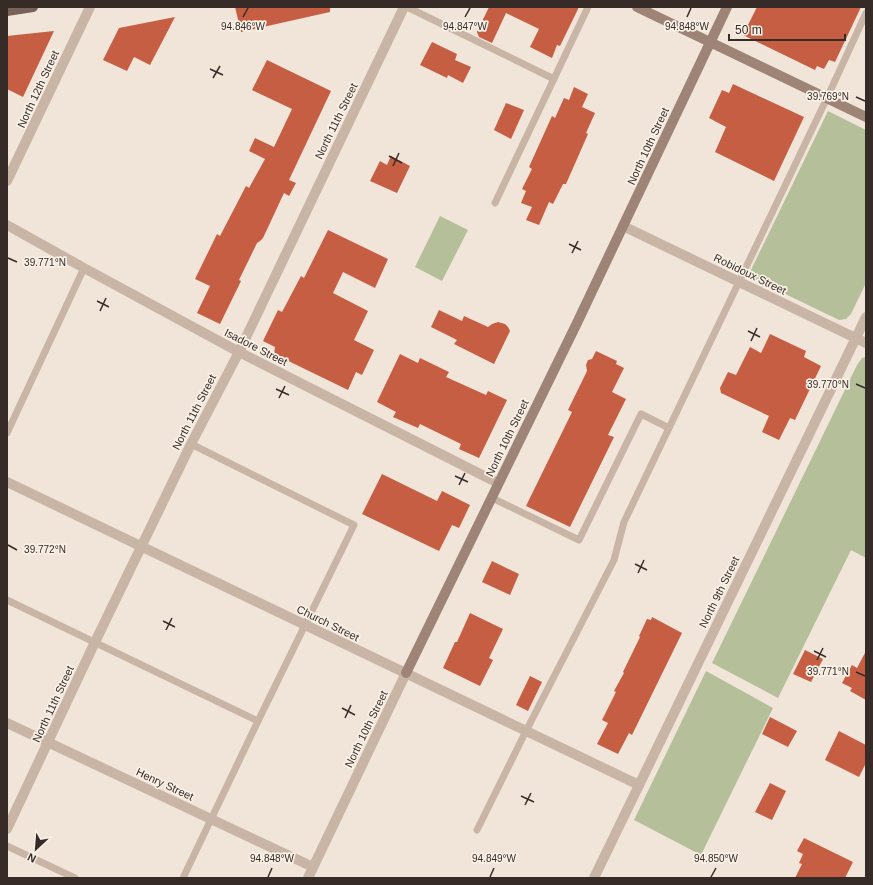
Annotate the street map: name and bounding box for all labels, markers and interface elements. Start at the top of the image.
scale bar [729,16,845,42]
text: 94.846°W [221,21,266,32]
text: 94.847°W [443,21,488,32]
text: 94.848°W [665,21,710,32]
text: 50 m [735,23,762,37]
street label: North 12th Street [15,48,61,130]
street label: North 11th Street [312,81,360,161]
text: 39.769°N [807,91,849,102]
street label: North 10th Street [625,105,671,187]
street label: Robidoux Street [712,251,788,297]
text: 39.771°N [24,257,66,268]
street label: Isadore Street [222,326,290,368]
street label: North 11th Street [170,372,218,452]
text: 39.770°N [807,379,849,390]
street label: North 10th Street [483,398,531,478]
text: 39.772°N [24,544,66,555]
street label: North 9th Street [697,554,741,630]
street label: Church Street [295,603,361,643]
street label: North 11th Street [30,664,76,744]
text: 39.771°N [807,666,849,677]
street label: North 10th Street [342,689,390,769]
street label: Henry Street [134,766,196,802]
north arrow [16,829,56,869]
text: N [25,851,38,865]
text: 94.848°W [250,853,295,864]
text: 94.849°W [472,853,517,864]
text: 94.850°W [694,853,739,864]

